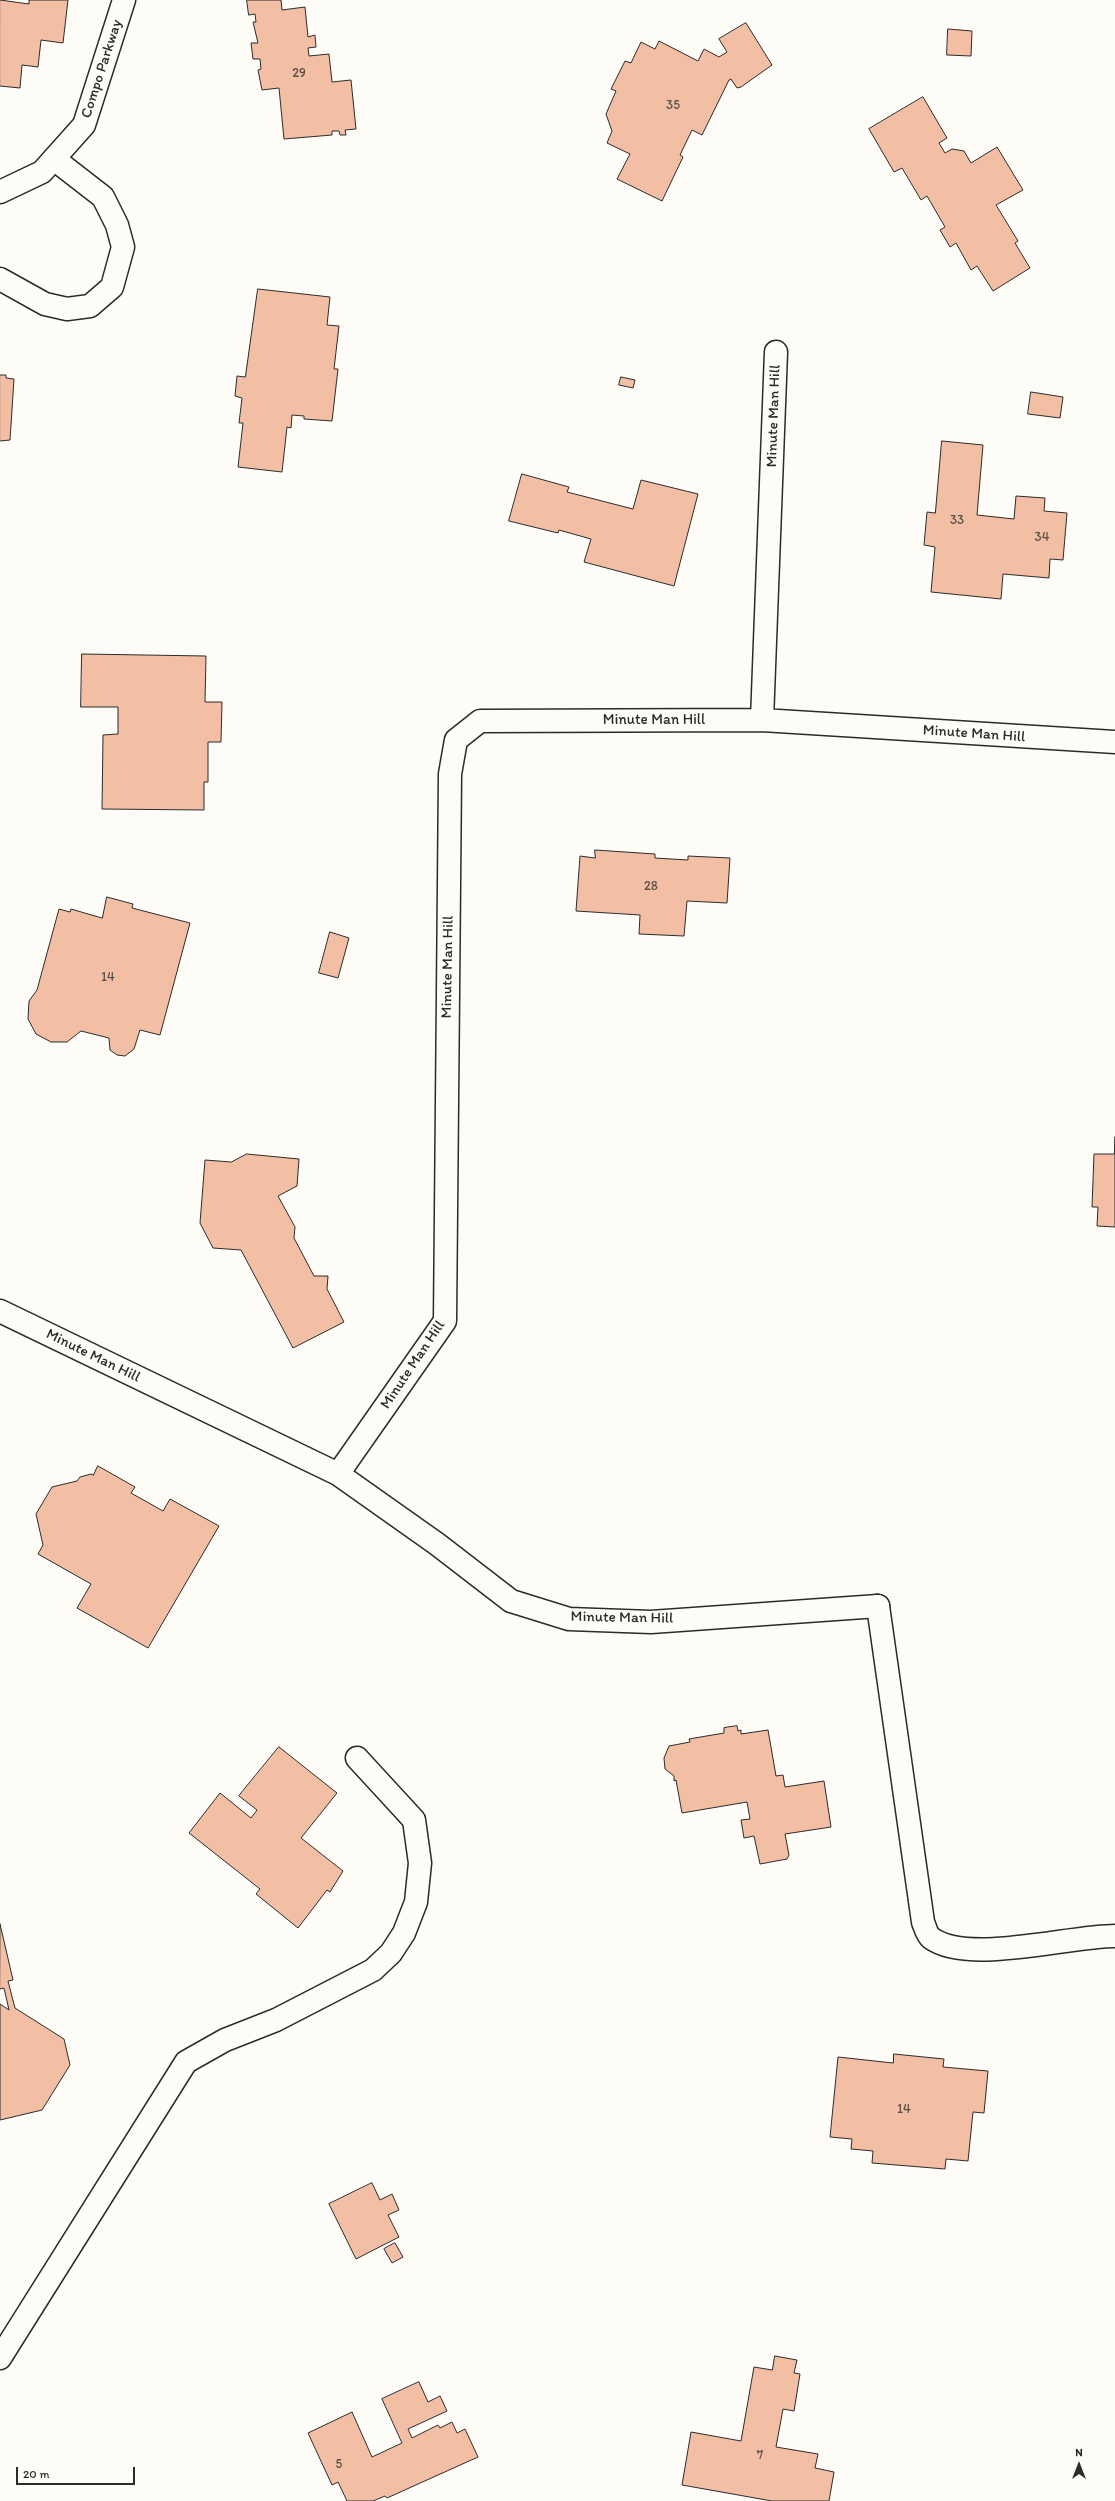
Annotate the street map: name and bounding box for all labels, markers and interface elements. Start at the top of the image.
street label: Compo Parkway [78,17,126,121]
house number: 29 [292,66,306,82]
house number: 35 [666,98,680,114]
street label: Minute Man Hill [763,364,785,468]
house number: 33 [950,513,964,529]
house number: 34 [1035,530,1049,546]
street label: Minute Man Hill [603,711,705,729]
street label: Minute Man Hill [922,721,1026,747]
house number: 28 [644,879,658,895]
street label: Minute Man Hill [438,916,458,1018]
house number: 14 [101,970,115,986]
street label: Minute Man Hill [377,1317,449,1413]
street label: Minute Man Hill [43,1325,143,1387]
street label: Minute Man Hill [571,1608,673,1628]
house number: 14 [897,2102,911,2118]
north arrow [1059,2445,1099,2485]
text: N [1075,2446,1083,2459]
house number: 7 [757,2448,763,2464]
house number: 5 [336,2457,342,2473]
scale bar [18,2459,137,2485]
text: 20 m [23,2467,50,2481]

